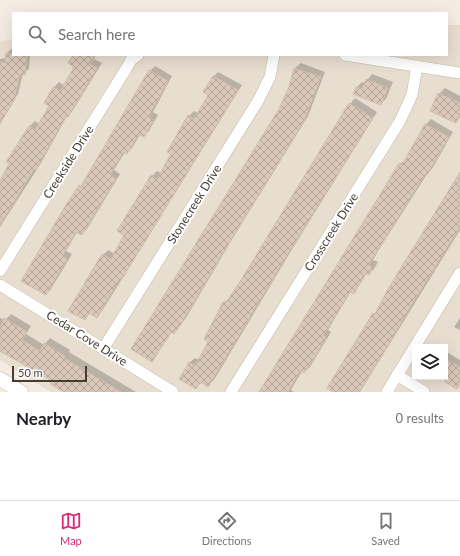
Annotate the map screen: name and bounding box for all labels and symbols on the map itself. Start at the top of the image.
street label: Creekside Drive [39,123,97,201]
street label: Stonecreek Drive [164,162,224,246]
street label: Crosscreek Drive [301,190,361,274]
street label: Cedar Cove Drive [44,307,130,369]
scale bar [12,364,87,383]

